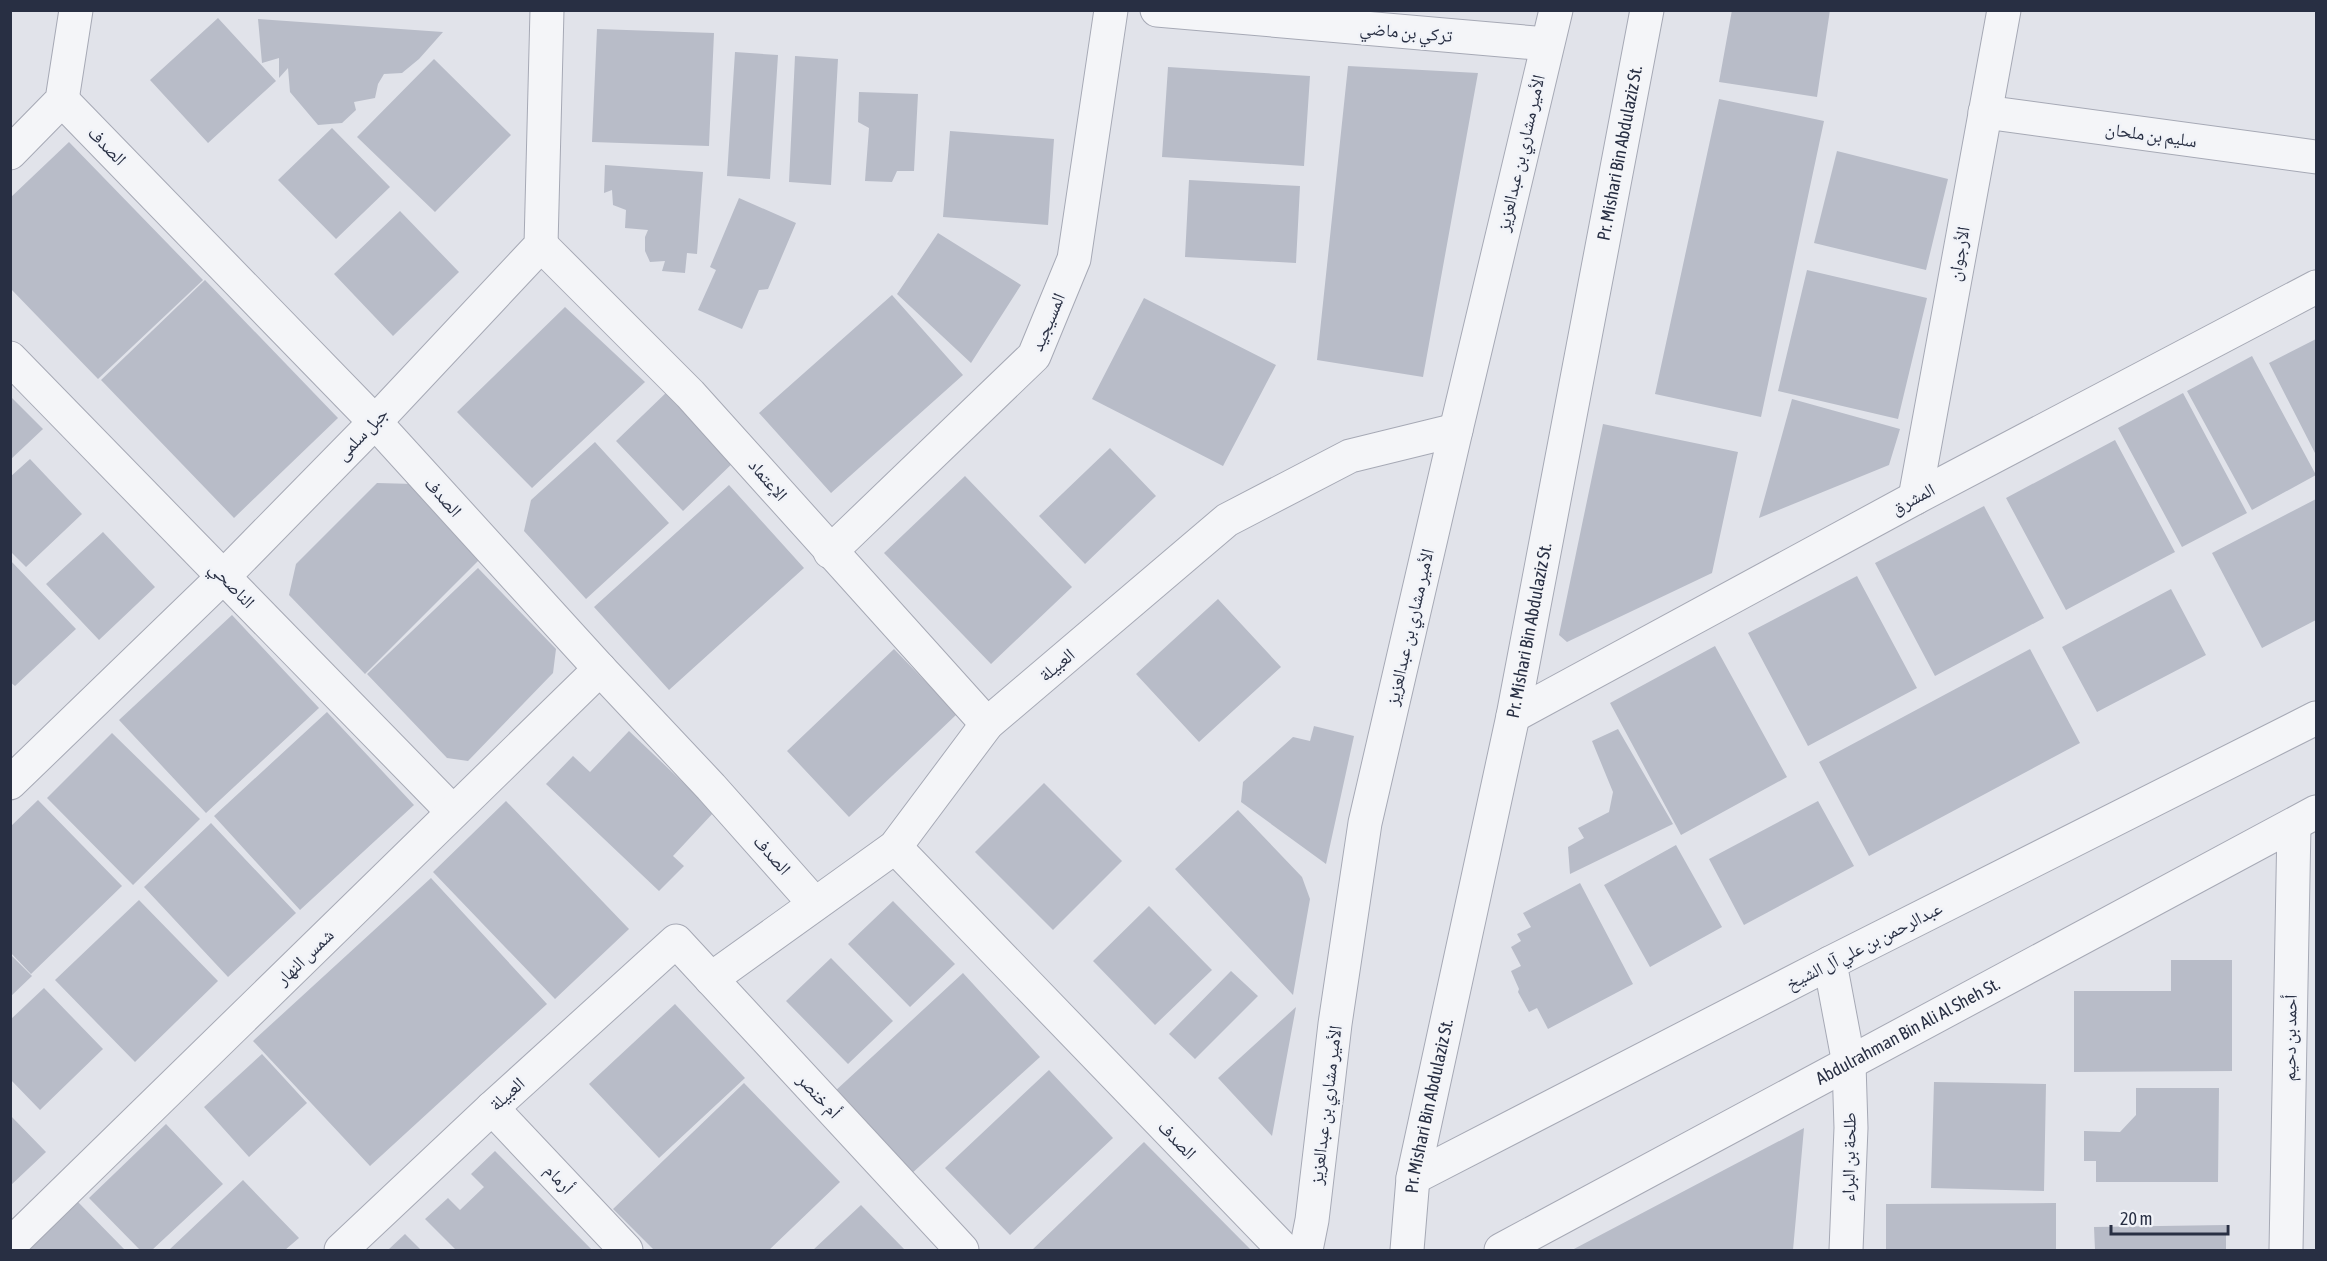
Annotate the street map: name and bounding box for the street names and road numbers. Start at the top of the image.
street label: تركي بن ماضي [1358,17,1453,51]
street label: Pr. Mishari Bin Abdulaziz St. [1592,64,1646,242]
street label: الأمير مشاري بن عبدالعزيز [1492,72,1553,235]
street label: سليم بن ملحان [2104,118,2198,153]
street label: الصدف [84,122,131,169]
street label: الأرجوان [1943,225,1975,283]
street label: المسيجيد [1026,290,1069,354]
street label: جبل سلمى [331,403,393,465]
street label: الإعتماد [744,454,792,506]
street label: الصدف [420,473,467,521]
street label: المشرق [1887,478,1939,520]
street label: Pr. Mishari Bin Abdulaziz St. [1502,541,1556,720]
street label: الأمير مشاري بن عبدالعزيز [1381,546,1442,709]
street label: الناصحي [202,557,260,615]
street label: العبيلة [1035,644,1079,686]
street label: الصدف [749,831,796,879]
street label: عبدالرحمن بن علي آل الشيخ [1782,897,1947,998]
street label: شمس النهار [271,924,338,991]
street label: Abdulrahman Bin Ali Al Sheh St. [1812,973,2003,1089]
street label: أحمد بن دحيم [2278,994,2303,1082]
street label: Pr. Mishari Bin Abdulaziz St. [1401,1017,1457,1194]
street label: الأمير مشاري بن عبدالعزيز [1305,1024,1350,1187]
street label: أم خنصر [791,1068,845,1124]
street label: العبيلة [485,1072,529,1115]
street label: طلحة بن البراء [1837,1112,1861,1202]
street label: الصدف [1154,1116,1201,1163]
street label: أرمام [539,1160,578,1199]

